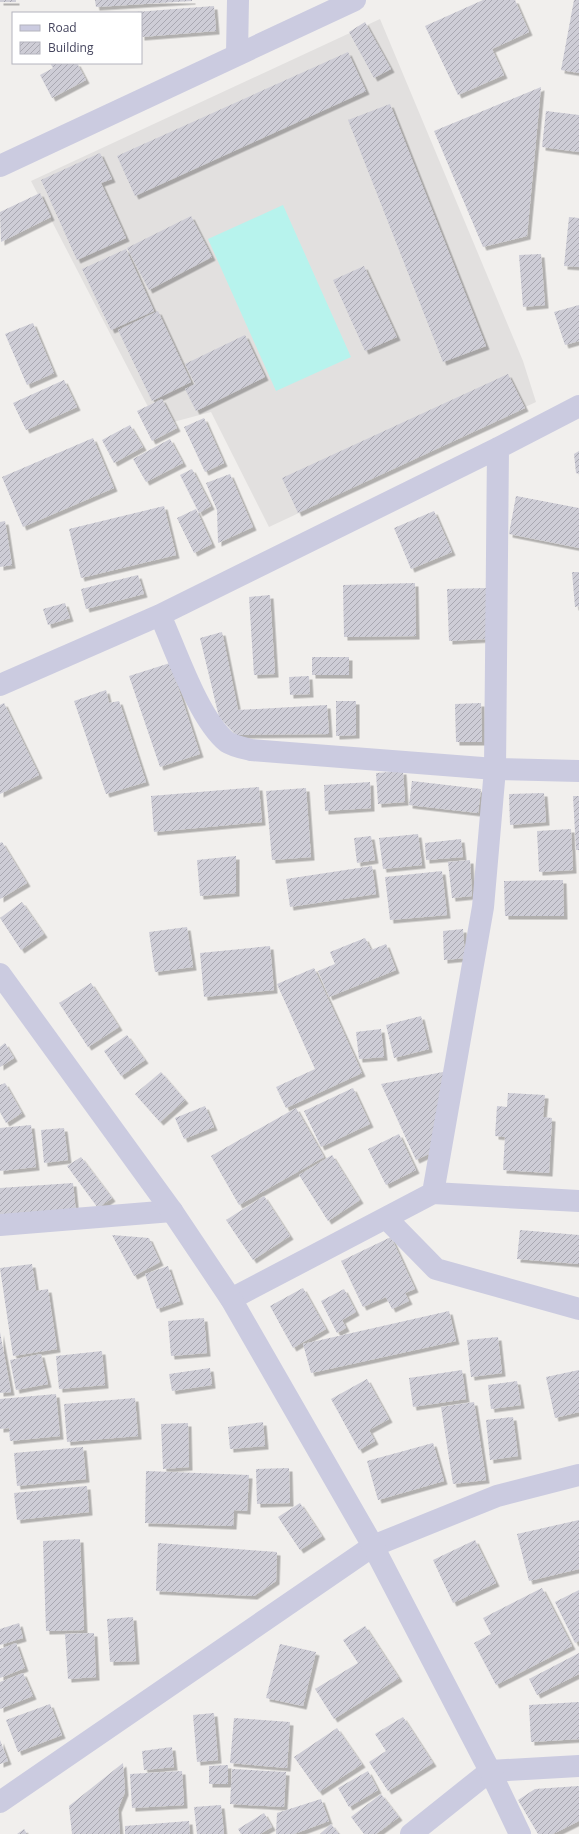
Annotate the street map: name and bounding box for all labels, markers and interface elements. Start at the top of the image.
legend [12,12,142,64]
text: Road [48,19,77,36]
text: Building [48,39,94,56]

